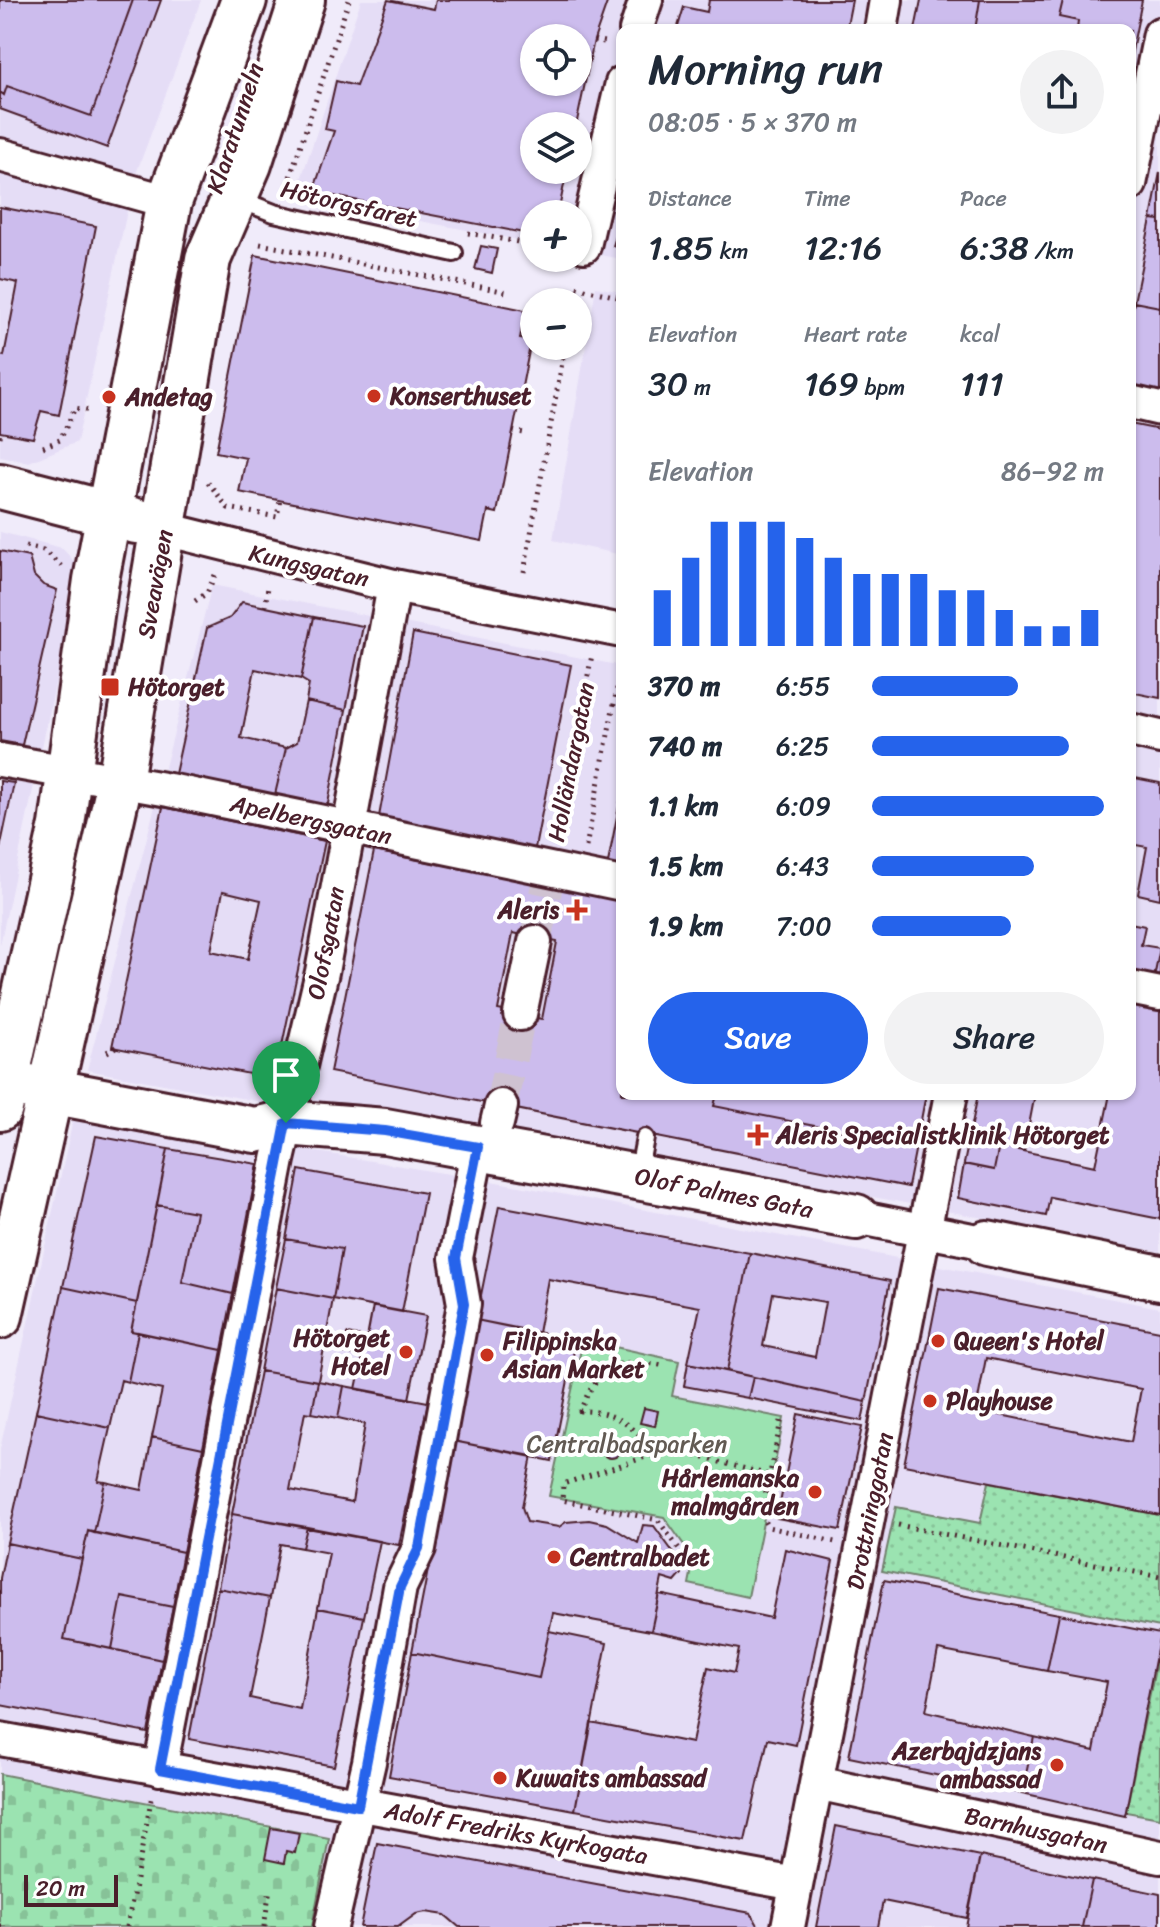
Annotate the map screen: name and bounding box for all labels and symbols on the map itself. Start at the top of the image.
street label: Klaratunneln [194,57,276,199]
street label: Hötorgsfaret [276,168,422,240]
place label: Konserthuset [389,375,532,417]
place label: Andetag [124,376,213,418]
marker: Konserthuset [365,387,383,405]
marker: Andetag [100,388,118,406]
street label: Sveavägen [125,526,185,642]
street label: Kungsgatan [245,532,373,600]
place label: Hötorget [128,666,225,708]
marker: Hötorget [99,676,121,698]
street label: Holländargatan [535,678,607,846]
street label: Apelbergsgatan [225,782,396,858]
street label: Olofsgatan [294,883,358,1003]
place label: Aleris [497,889,560,931]
marker: Aleris [566,899,588,921]
pin [252,1041,320,1123]
place label: Aleris Specialistklinik Hötorget [775,1114,1110,1156]
marker: Aleris Specialistklinik Hötorget [747,1124,769,1146]
street label: Olof Palmes Gata [631,1155,818,1231]
place label: Hötorget Hotel [293,1317,391,1387]
place label: Filippinska Asian Market [502,1320,645,1390]
place label: Queen's Hotel [954,1320,1105,1362]
marker: Queen's Hotel [929,1332,947,1350]
marker: Hötorget Hotel [397,1343,415,1361]
marker: Filippinska Asian Market [478,1346,496,1364]
place label: Playhouse [946,1380,1054,1422]
marker: Playhouse [921,1392,939,1410]
park label: Centralbadsparken [527,1423,727,1465]
street label: Drottninggatan [834,1429,906,1593]
place label: Hårlemanska malmgården [662,1457,800,1527]
marker: Hårlemanska malmgården [806,1483,824,1501]
place label: Centralbadet [569,1536,710,1578]
marker: Centralbadet [545,1548,563,1566]
place label: Azerbajdzjans ambassad [891,1730,1043,1800]
marker: Azerbajdzjans ambassad [1048,1756,1066,1774]
place label: Kuwaits ambassad [515,1757,709,1799]
marker: Kuwaits ambassad [491,1769,509,1787]
street label: Adolf Fredriks Kyrkogata [380,1789,651,1877]
street label: Barnhusgatan [961,1794,1111,1866]
scale bar [24,1871,118,1907]

